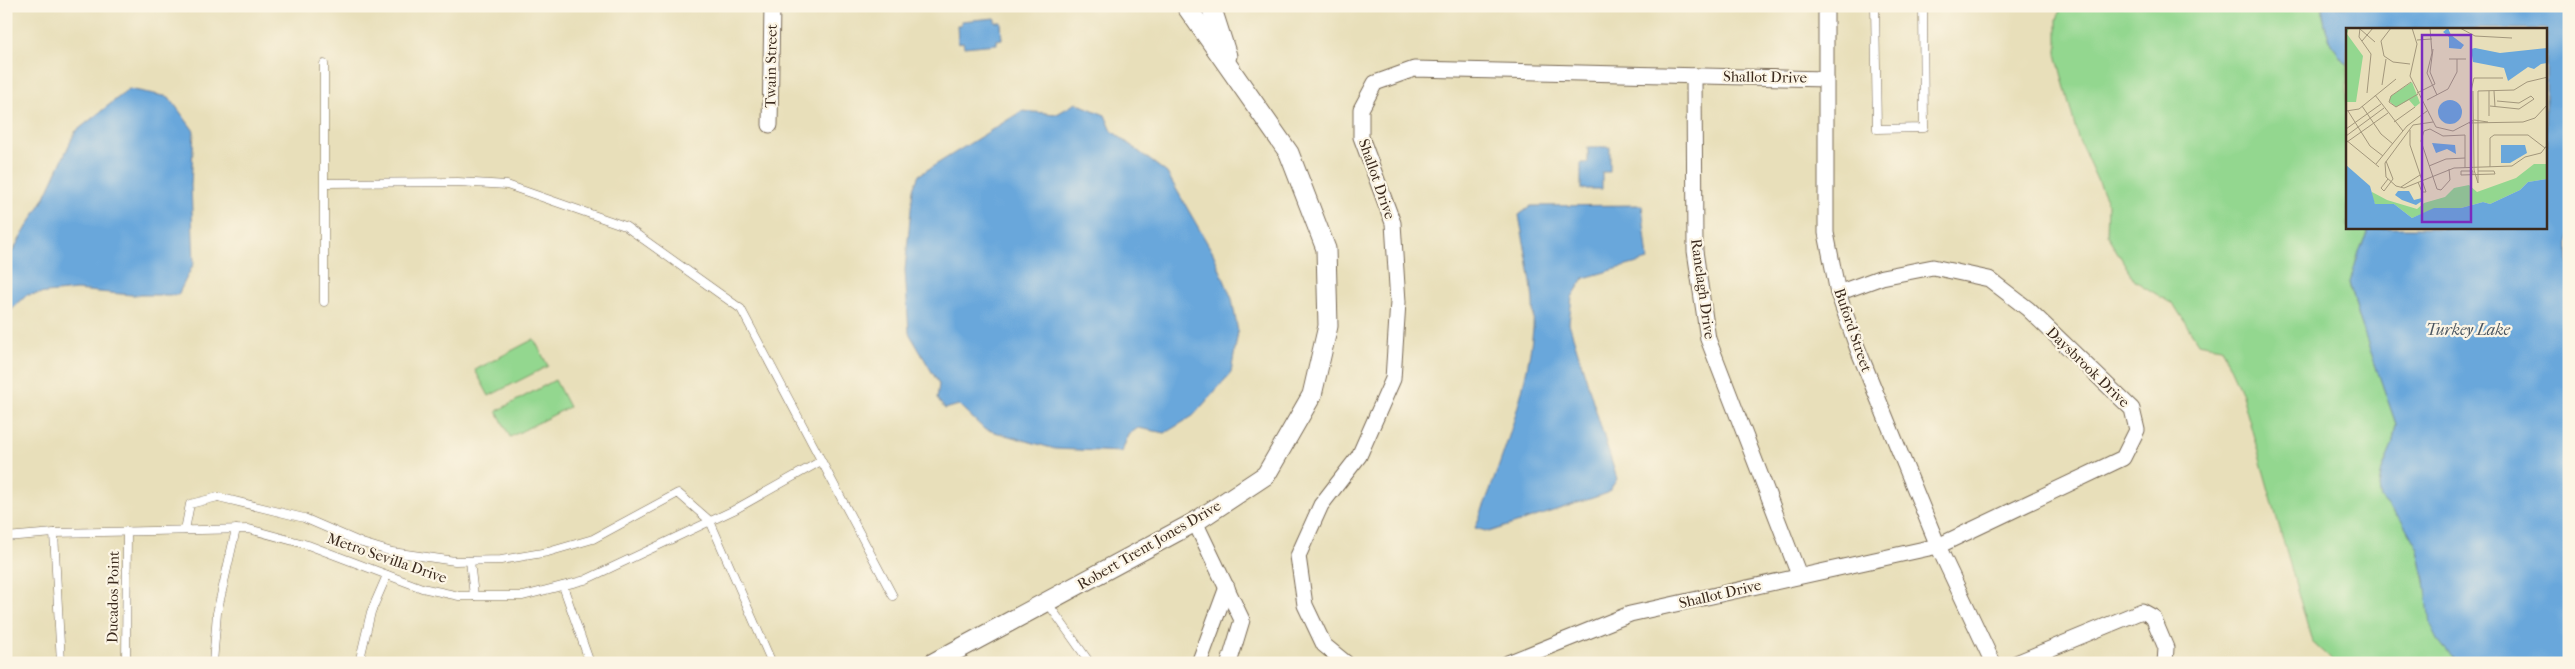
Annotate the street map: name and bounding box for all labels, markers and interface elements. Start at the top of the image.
street label: Twain Street [761,23,781,108]
inset map [2346,28,2548,229]
street label: Shallot Drive [1723,67,1808,87]
street label: Shallot Drive [1355,136,1399,222]
street label: Ranelagh Drive [1687,238,1719,341]
street label: Buford Street [1830,286,1876,375]
water label: Turkey Lake [2426,320,2511,339]
street label: Daysbrook Drive [2043,323,2134,412]
street label: Robert Trent Jones Drive [1074,496,1224,593]
street label: Metro Sevilla Drive [325,529,450,587]
street label: Ducados Point [103,550,123,643]
street label: Shallot Drive [1677,576,1764,612]

